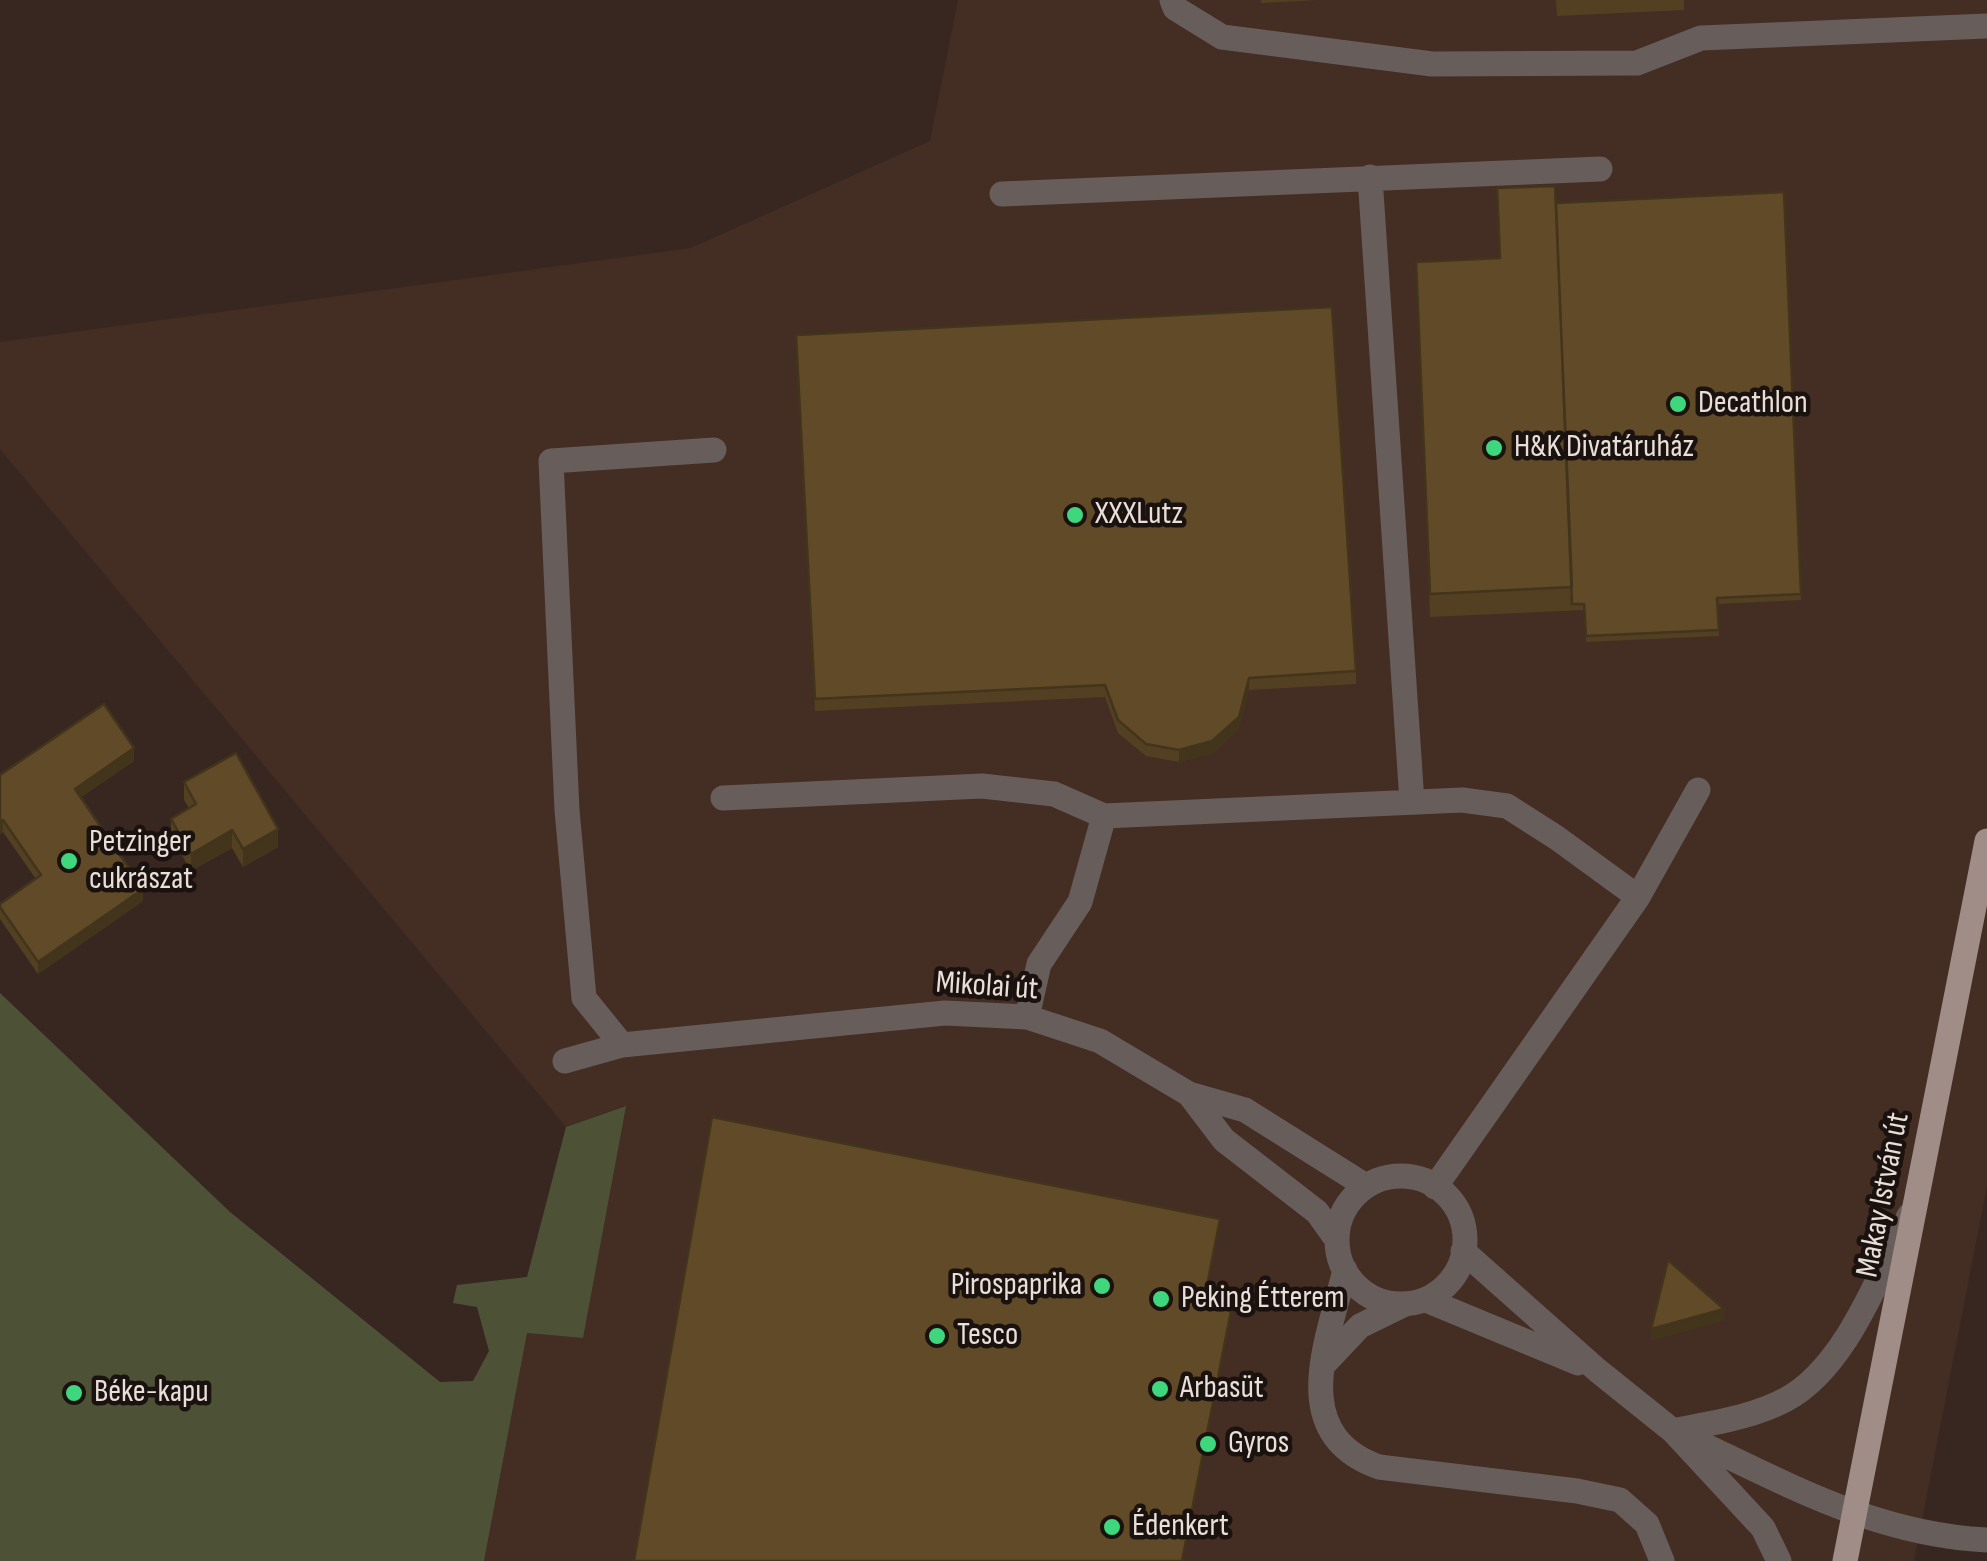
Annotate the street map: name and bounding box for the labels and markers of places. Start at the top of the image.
place label: Decathlon [1698,385,1808,423]
marker: Decathlon [1667,393,1689,415]
place label: H&K Divatáruház [1514,429,1694,467]
marker: H&K Divatáruház [1483,437,1505,459]
place label: XXXLutz [1095,496,1183,534]
marker: XXXLutz [1064,504,1086,526]
place label: Petzinger cukrászat [89,824,193,899]
marker: Petzinger cukrászat [58,850,80,872]
place label: Pirospaprika [951,1267,1082,1305]
marker: Pirospaprika [1091,1275,1113,1297]
place label: Peking Étterem [1181,1280,1345,1318]
marker: Peking Étterem [1150,1288,1172,1310]
place label: Tesco [957,1317,1018,1355]
marker: Tesco [926,1325,948,1347]
place label: Arbasüt [1180,1370,1264,1408]
place label: Béke-kapu [94,1374,209,1412]
marker: Arbasüt [1149,1378,1171,1400]
marker: Béke-kapu [63,1382,85,1404]
place label: Gyros [1228,1425,1289,1463]
marker: Gyros [1197,1433,1219,1455]
place label: Édenkert [1132,1508,1229,1546]
marker: Édenkert [1101,1516,1123,1538]

